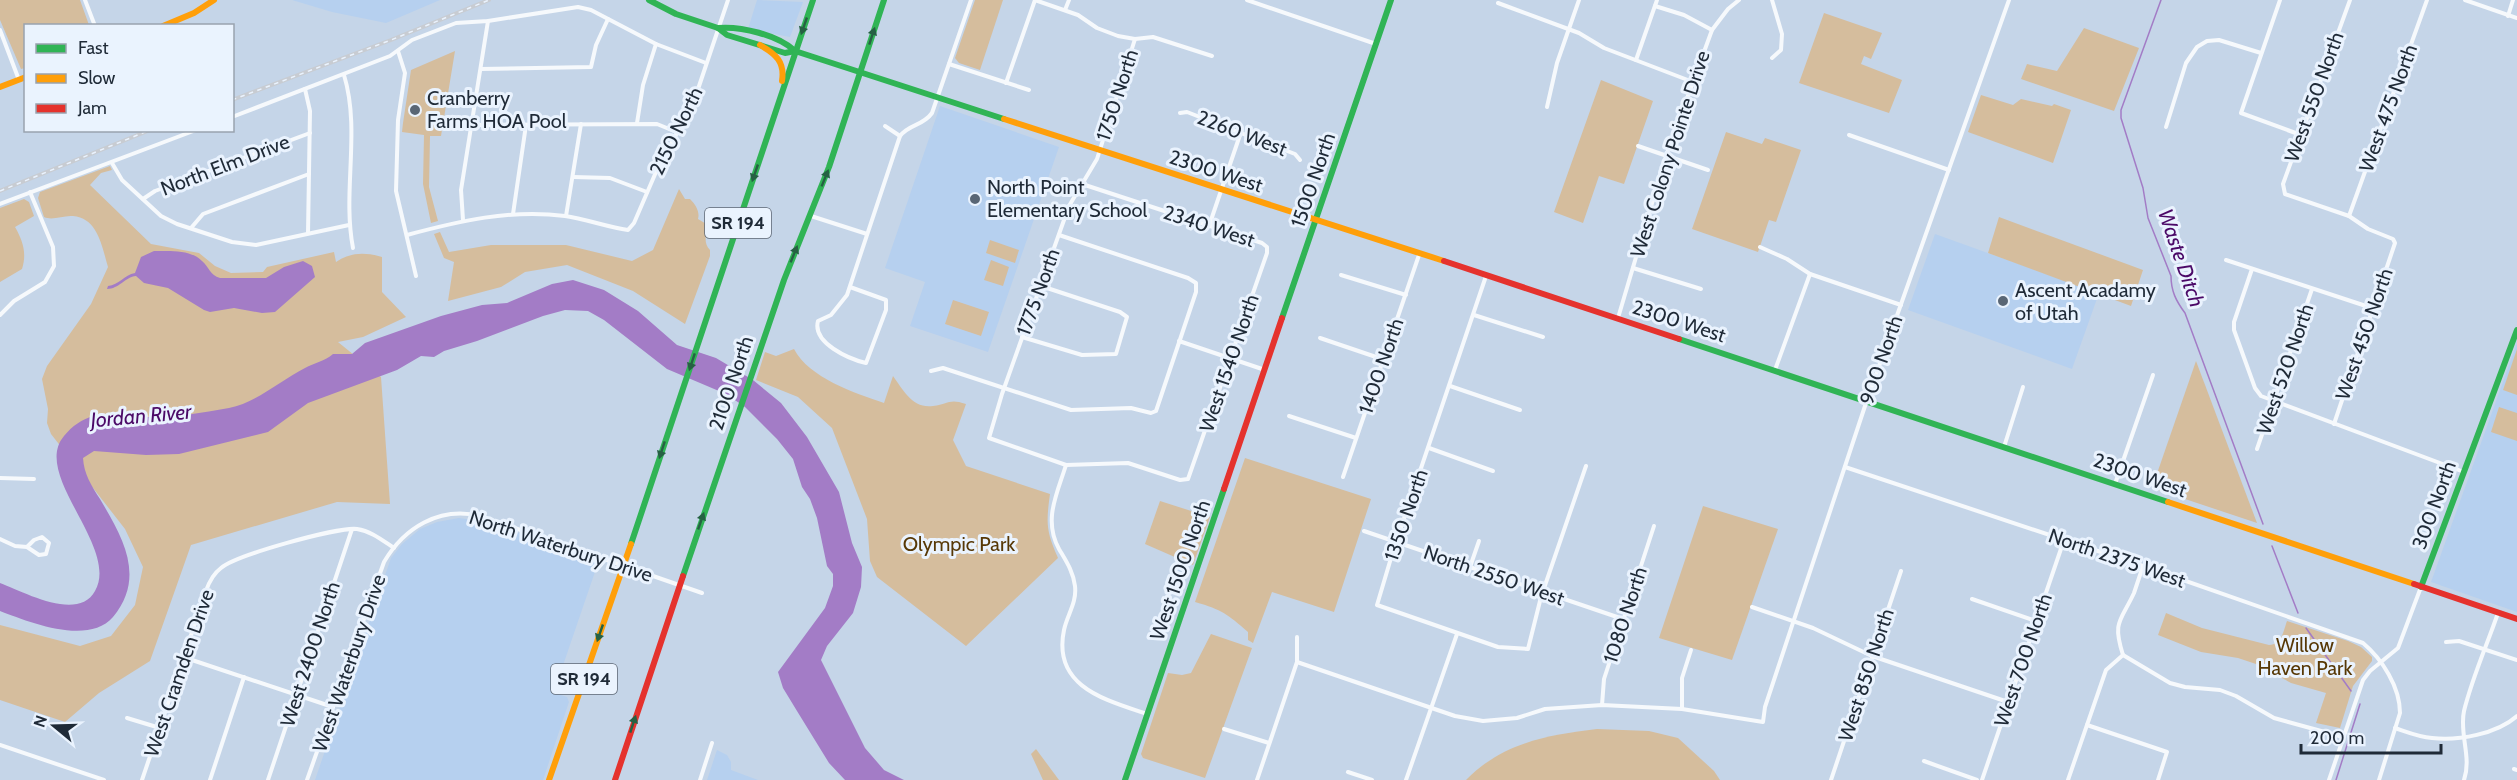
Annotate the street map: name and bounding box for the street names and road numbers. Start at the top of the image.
street label: West 550 North [2279,29,2349,165]
street label: West 475 North [2354,41,2422,175]
street label: 1750 North [1091,46,1143,144]
street label: West Colony Pointe Drive [1625,48,1715,260]
street label: 2150 North [644,83,708,179]
street label: 2260 West [1194,105,1291,161]
street label: North Elm Drive [157,129,293,201]
street label: 1500 North [1286,130,1340,230]
street label: 2300 West [1166,145,1266,197]
street label: 2340 West [1160,200,1258,252]
road number: SR 194 [705,208,771,238]
street label: 1775 North [1011,245,1065,339]
street label: West 450 North [2330,265,2398,403]
street label: West 1540 North [1194,291,1264,435]
street label: 2300 West [1629,295,1729,347]
street label: West 520 North [2251,301,2319,437]
street label: 900 North [1855,312,1907,408]
street label: 1400 North [1354,315,1408,417]
street label: 2100 North [704,333,758,433]
street label: 2300 West [2090,448,2190,502]
street label: 300 North [2407,458,2461,552]
street label: 1350 North [1379,466,1433,564]
street label: West 1500 North [1145,497,1215,643]
street label: North Waterbury Drive [466,505,656,587]
street label: North 2375 West [2045,523,2189,593]
street label: North 2550 West [1421,540,1568,610]
street label: 1080 North [1598,564,1652,666]
street label: West Waterbury Drive [307,571,391,755]
street label: West 2400 North [275,578,345,730]
street label: West Cramden Drive [139,586,219,760]
street label: West 700 North [1989,590,2057,730]
street label: West 850 North [1833,606,1899,744]
road number: SR 194 [551,664,617,694]

